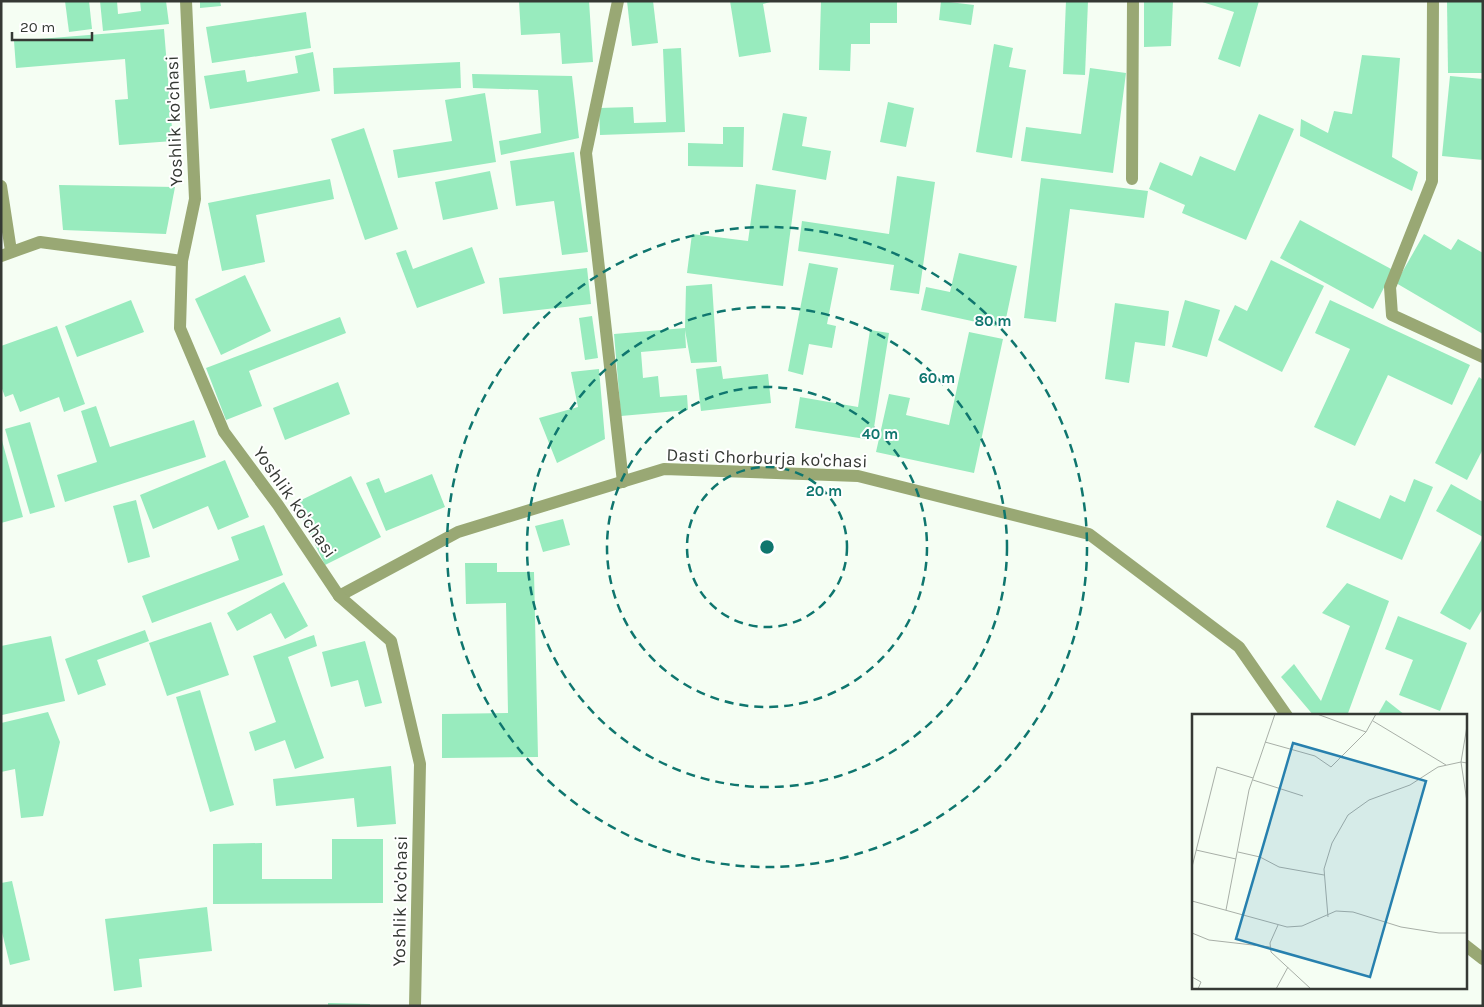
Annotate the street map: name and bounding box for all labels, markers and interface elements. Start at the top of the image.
scale bar [12,10,92,42]
text: 20 m [20,18,55,36]
street label: Yoshlik ko'chasi [161,55,187,187]
text: 80 m [974,312,1012,330]
text: 60 m [919,369,955,387]
text: 40 m [862,425,898,443]
street label: Yoshlik ko'chasi [248,442,342,562]
street label: Dasti Chorburja ko'chasi [666,443,868,473]
text: 20 m [806,482,842,500]
centre of rings [758,538,776,556]
inset map [1192,714,1466,990]
street label: Yoshlik ko'chasi [388,835,412,967]

